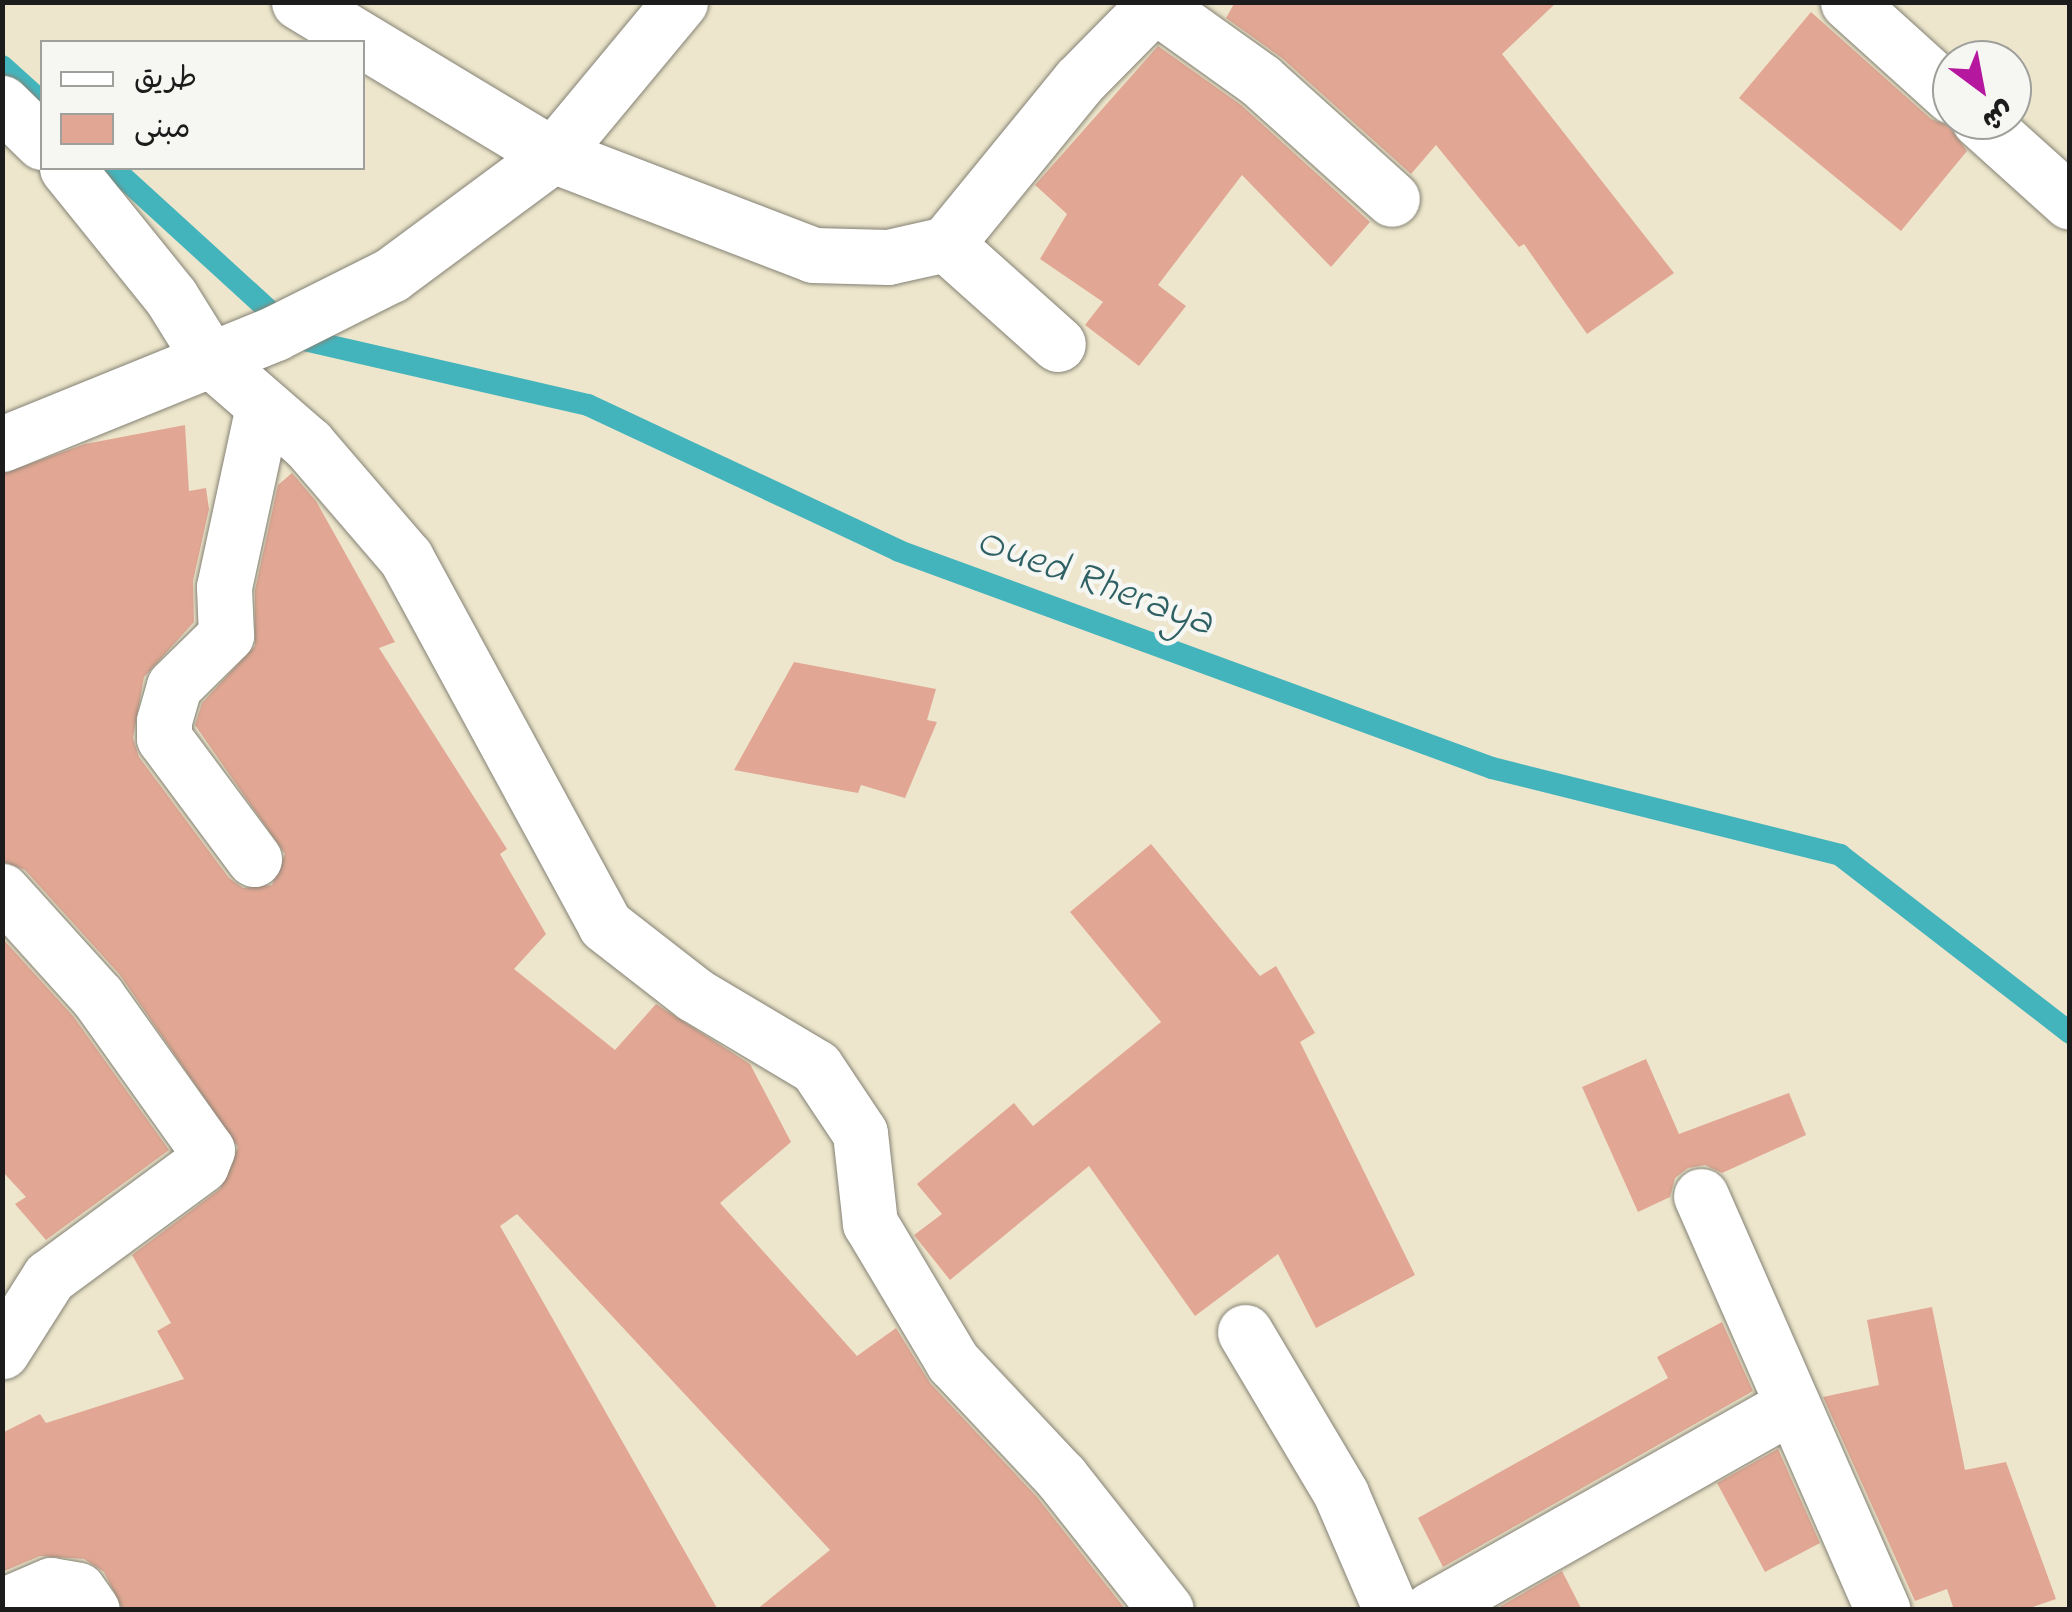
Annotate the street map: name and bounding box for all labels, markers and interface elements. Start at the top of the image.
legend [40,40,365,170]
north arrow [1932,40,2032,140]
text: طريق [134,58,197,102]
text: ش [1973,89,2021,140]
text: مبنى [134,108,190,152]
water label: Oued Rheraya [969,517,1219,649]

